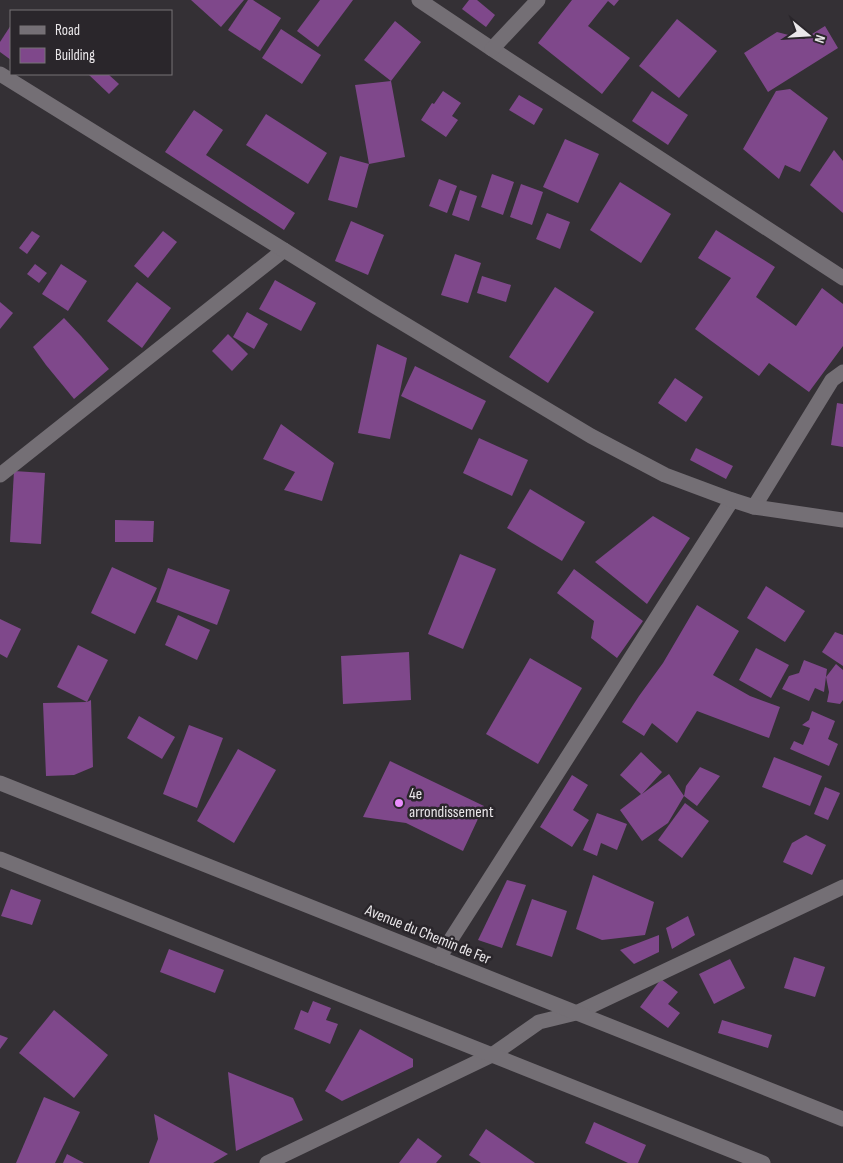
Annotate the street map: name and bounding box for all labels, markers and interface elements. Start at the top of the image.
legend [10,10,172,75]
north arrow [783,10,833,60]
text: Road [55,21,80,40]
text: N [811,33,829,45]
text: Building [55,46,95,65]
place label: 4e arrondissement [409,785,494,822]
marker: 4e arrondissement [393,797,405,809]
street label: Avenue du Chemin de Fer [362,901,494,969]

